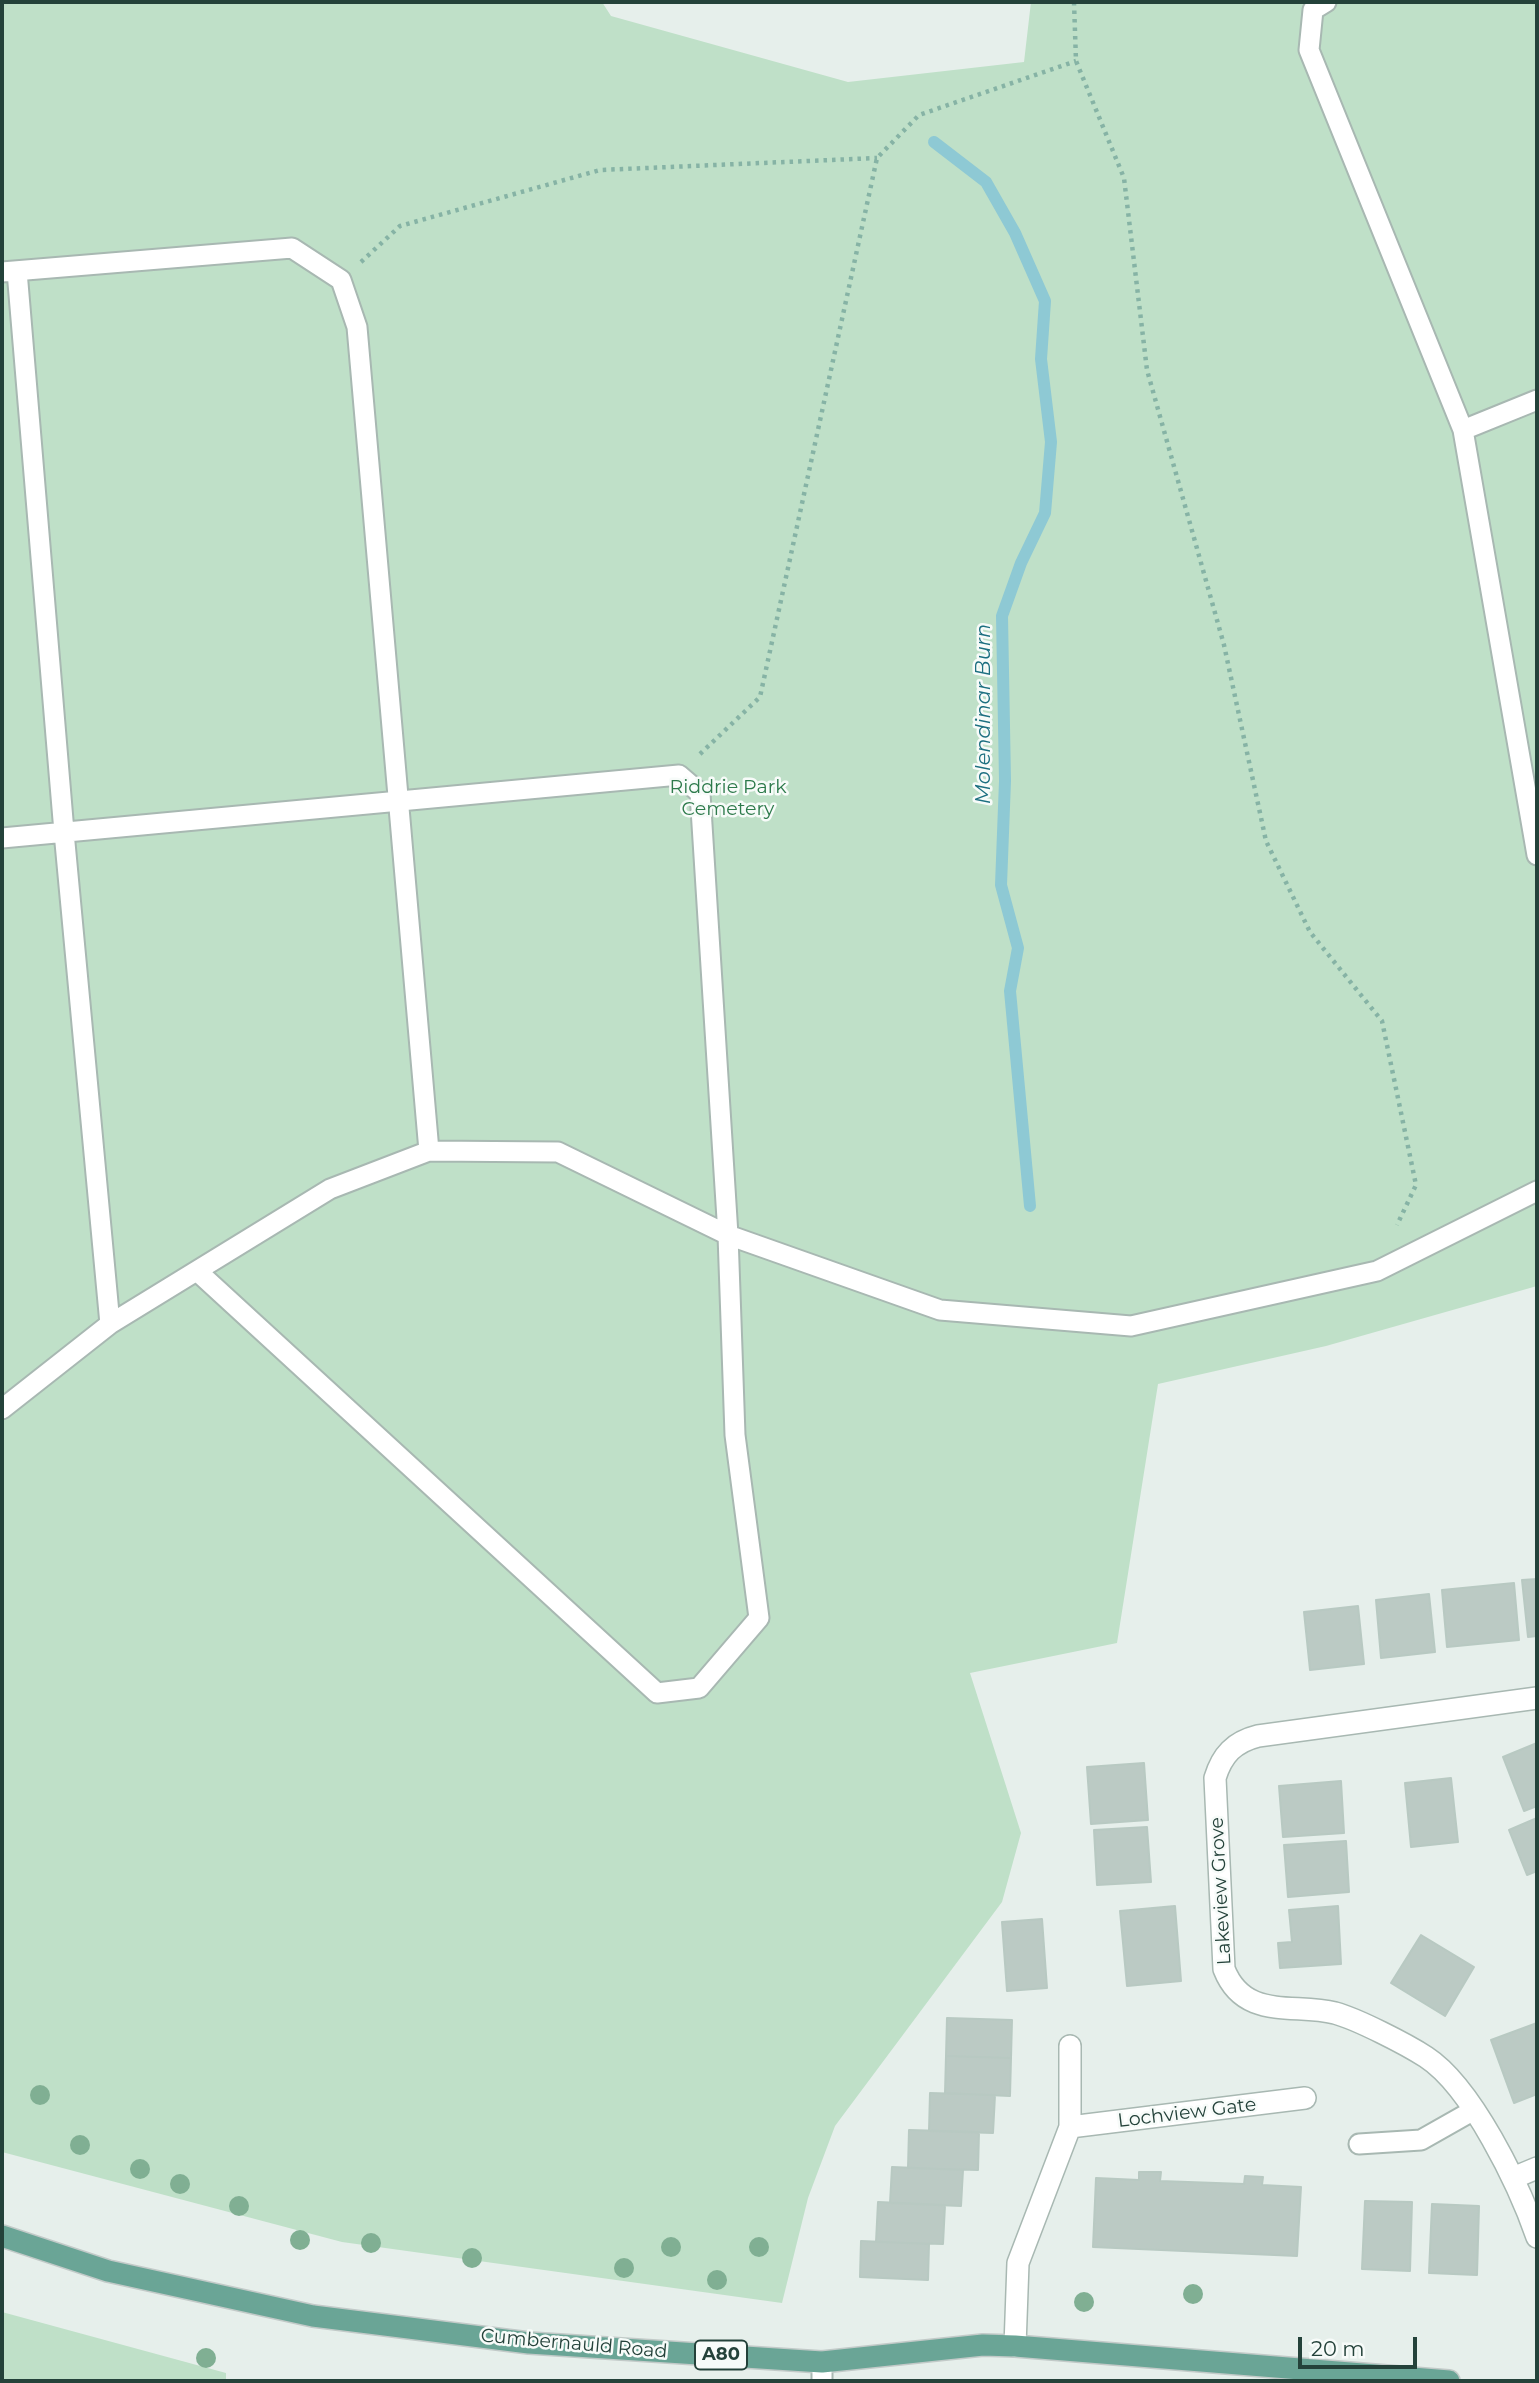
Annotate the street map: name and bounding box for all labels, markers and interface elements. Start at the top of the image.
water label: Molendinar Burn [971,624,997,804]
park label: Riddrie Park Cemetery [669,776,787,820]
street label: Lakeview Grove [1206,1816,1236,1966]
street label: Lochview Gate [1116,2093,1258,2133]
street label: Cumbernauld Road [480,2324,668,2364]
scale bar [1301,2324,1420,2368]
text: 20 m [1311,2336,1365,2361]
road number: A80 [695,2340,747,2370]

